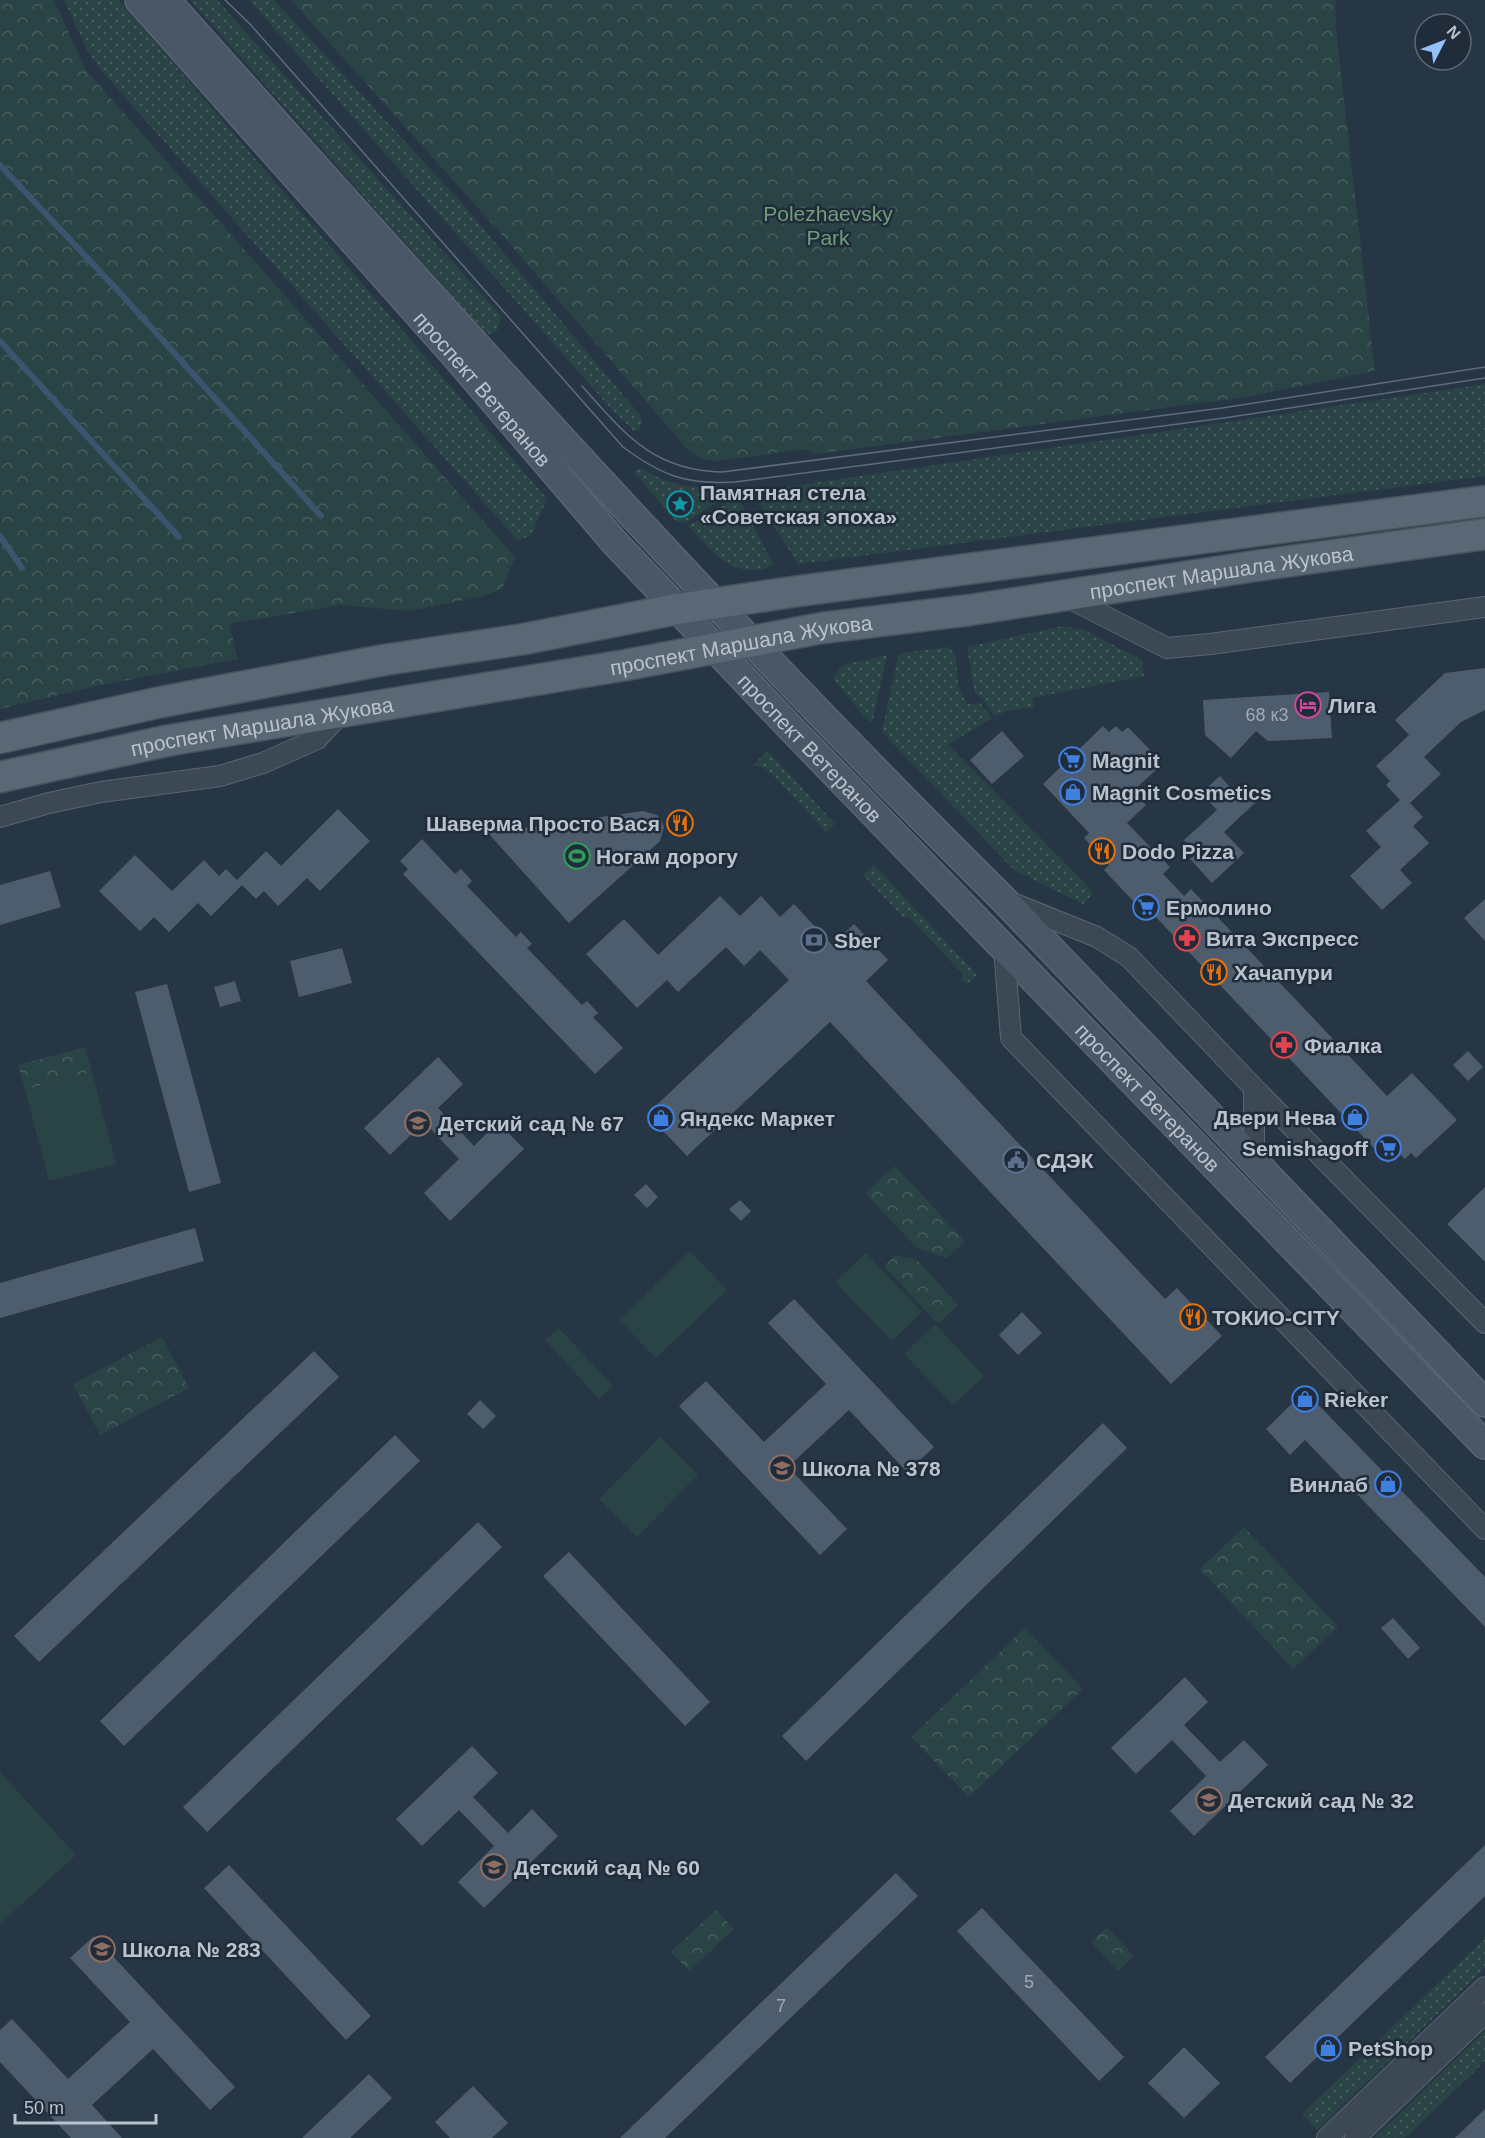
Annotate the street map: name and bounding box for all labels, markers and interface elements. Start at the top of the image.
north arrow [1413,12,1473,72]
text: N [1444,22,1464,42]
park label: Polezhaevsky Park [763,202,893,249]
street label: проспект Ветеранов [410,307,556,471]
place label: Памятная стела «Советская эпоха» [700,481,897,528]
place icon: Памятная стела «Советская эпоха» [665,489,695,519]
street label: проспект Маршала Жукова [1088,541,1355,603]
street label: проспект Маршала Жукова [608,610,874,679]
street label: проспект Ветеранов [734,669,887,827]
hotel icon: Лига [1293,690,1323,720]
street label: проспект Маршала Жукова [129,692,395,760]
place label: Лига [1328,694,1376,717]
house number: 68 к3 [1246,705,1288,725]
supermarket icon: Magnit [1057,745,1087,775]
place label: Magnit [1092,749,1160,772]
shop icon: Magnit Cosmetics [1058,777,1088,807]
place label: Magnit Cosmetics [1092,781,1272,804]
restaurant icon: Шаверма Просто Вася [665,808,695,838]
place label: Шаверма Просто Вася [426,812,660,835]
restaurant icon: Dodo Pizza [1087,836,1117,866]
place label: Dodo Pizza [1122,840,1234,863]
sports icon: Ногам дорогу [562,841,592,871]
place label: Ногам дорогу [596,845,738,868]
supermarket icon: Ермолино [1131,892,1161,922]
place label: Ермолино [1166,896,1272,919]
pharmacy icon: Вита Экспресс [1172,923,1202,953]
bank icon: Sber [799,925,829,955]
place label: Вита Экспресс [1206,927,1359,950]
place label: Sber [834,929,881,952]
restaurant icon: Хачапури [1199,957,1229,987]
place label: Хачапури [1234,961,1333,984]
street label: проспект Ветеранов [1071,1018,1225,1176]
pharmacy icon: Фиалка [1269,1030,1299,1060]
place label: Фиалка [1304,1034,1382,1057]
shop icon: Двери Нева [1340,1102,1370,1132]
shop icon: Яндекс Маркет [646,1103,676,1133]
place label: Двери Нева [1214,1106,1336,1129]
place label: Яндекс Маркет [680,1107,835,1130]
school or university icon: Детский сад № 67 [403,1108,433,1138]
place label: Детский сад № 67 [438,1112,624,1135]
supermarket icon: Semishagoff [1373,1133,1403,1163]
place label: Semishagoff [1242,1137,1369,1160]
public building icon: СДЭК [1001,1145,1031,1175]
place label: СДЭК [1036,1149,1094,1172]
restaurant icon: ТОКИО-CITY [1178,1302,1208,1332]
place label: ТОКИО-CITY [1212,1306,1340,1329]
shop icon: Rieker [1290,1384,1320,1414]
place label: Rieker [1324,1388,1388,1411]
school or university icon: Школа № 378 [767,1453,797,1483]
place label: Школа № 378 [802,1457,941,1480]
shop icon: Винлаб [1373,1469,1403,1499]
place label: Винлаб [1289,1473,1368,1496]
school or university icon: Детский сад № 32 [1194,1785,1224,1815]
place label: Детский сад № 32 [1228,1789,1414,1812]
school or university icon: Детский сад № 60 [479,1852,509,1882]
place label: Детский сад № 60 [514,1856,700,1879]
school or university icon: Школа № 283 [87,1934,117,1964]
place label: Школа № 283 [122,1938,261,1961]
house number: 5 [1024,1972,1034,1992]
house number: 7 [776,1996,786,2016]
shop icon: PetShop [1313,2033,1343,2063]
place label: PetShop [1348,2037,1433,2060]
scale bar [15,2087,156,2125]
text: 50 m [24,2098,64,2118]

